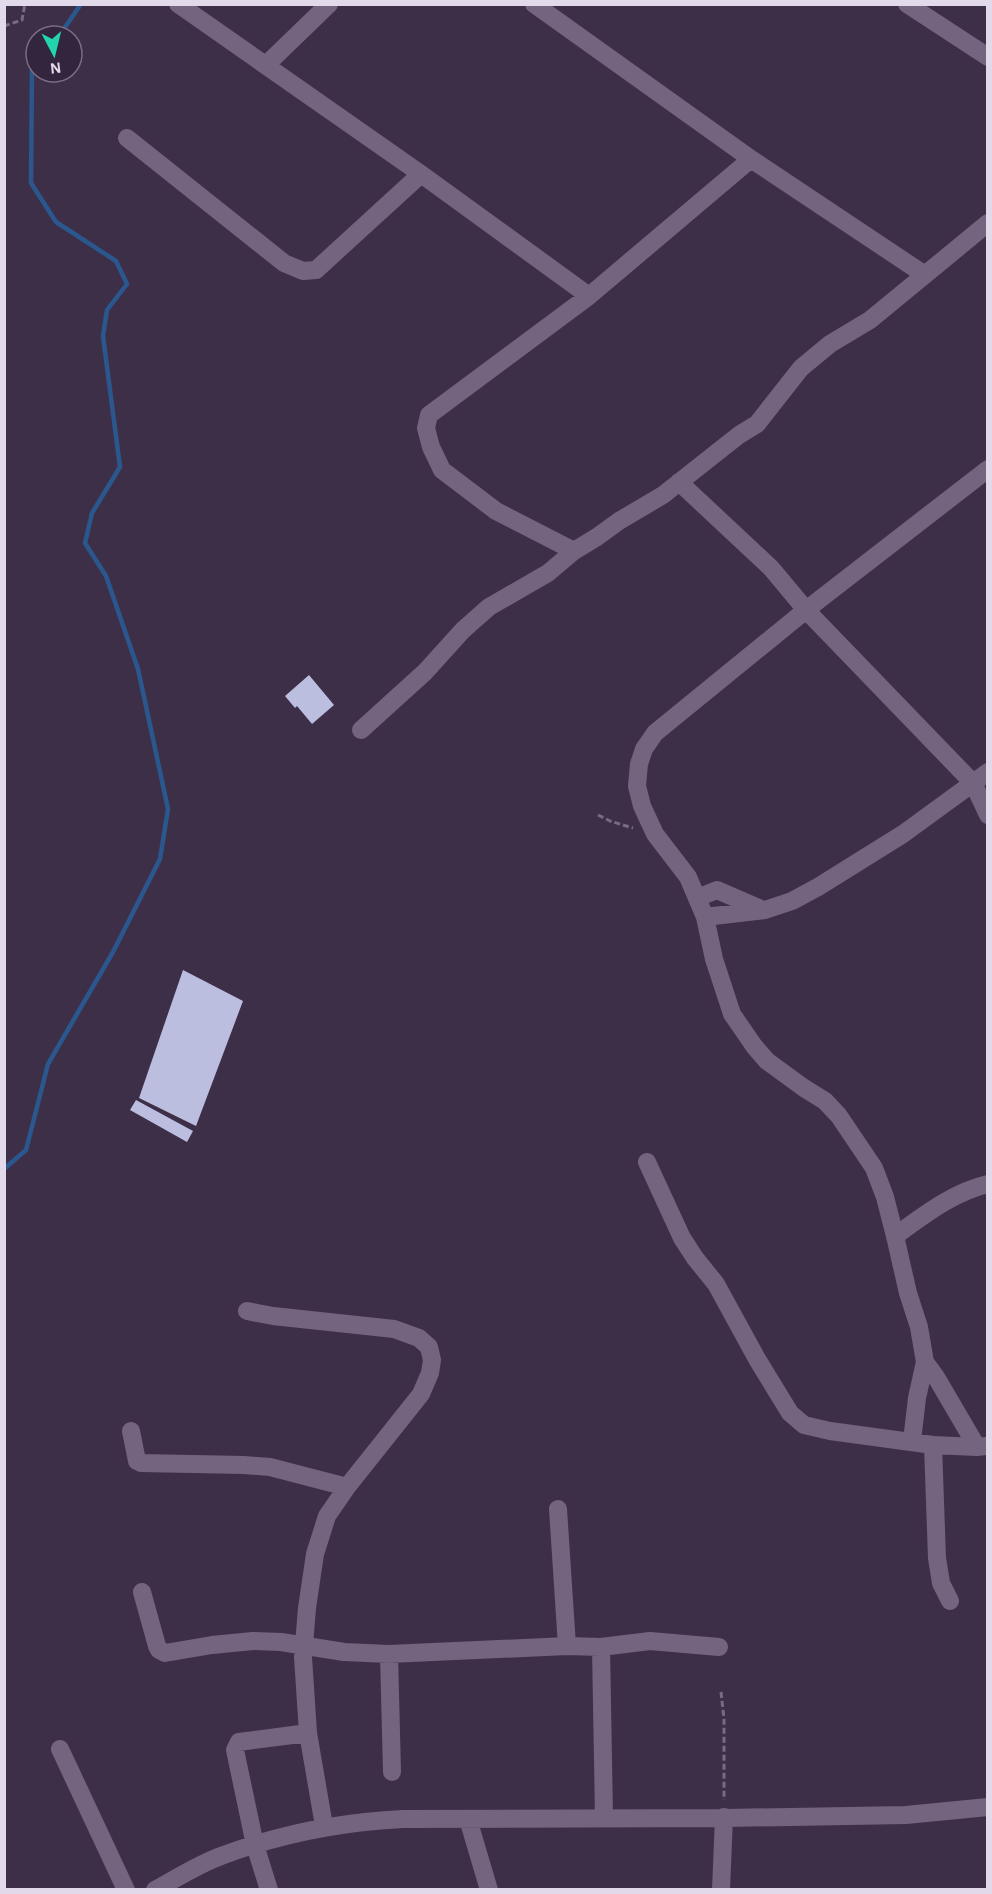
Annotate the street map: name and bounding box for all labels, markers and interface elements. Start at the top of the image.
north arrow [24,24,84,84]
text: N [49,59,62,77]

